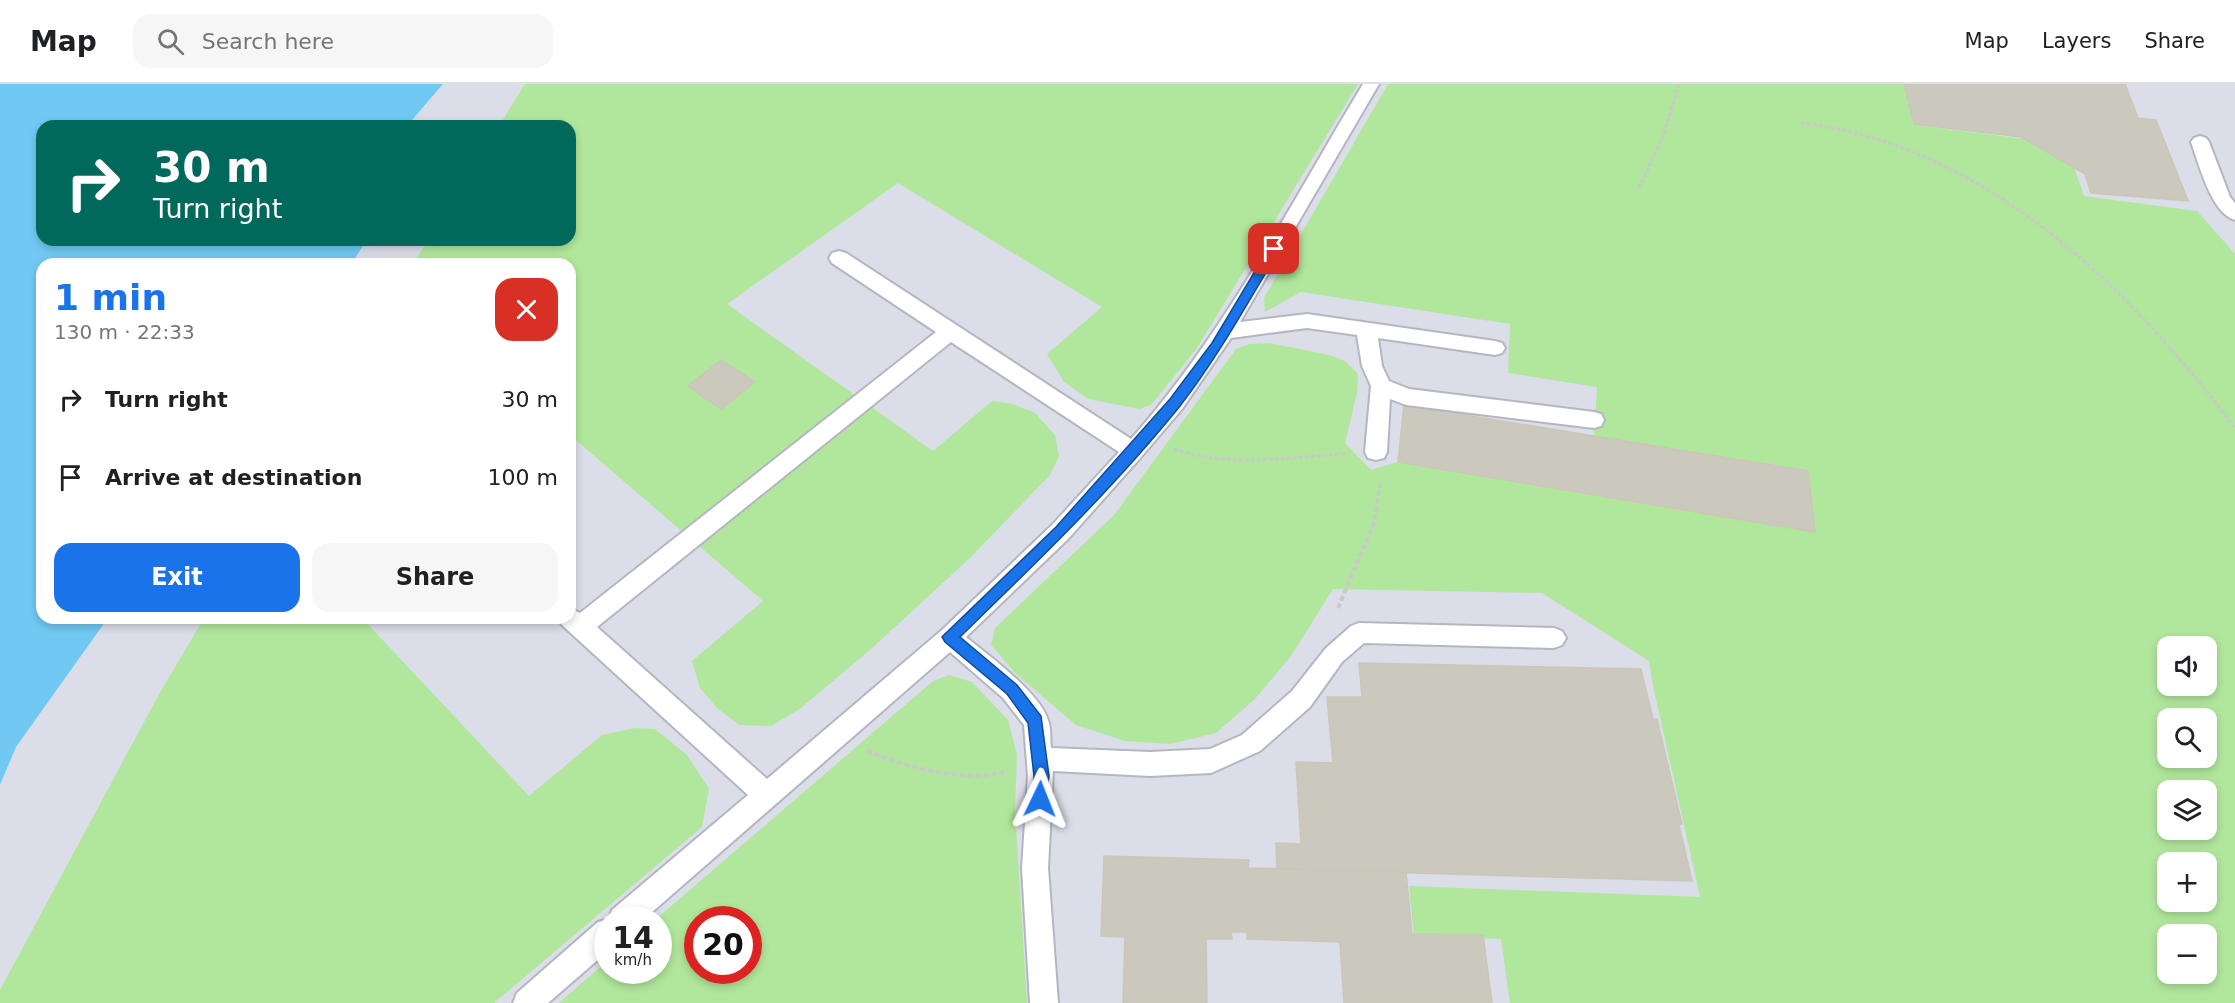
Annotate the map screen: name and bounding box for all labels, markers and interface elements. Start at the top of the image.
search box [133,14,553,68]
text: Map [30,25,97,58]
icon: search [154,25,187,58]
text: Search here [202,29,334,54]
text: Map [1965,29,2009,53]
text: Layers [2042,29,2111,53]
text: Share [2144,29,2205,53]
text: 30 m [153,143,270,192]
icon: right [54,144,132,222]
text: Turn right [153,193,282,224]
pin [1248,223,1299,274]
icon: arrive [1257,232,1290,265]
text: 1 min [54,277,167,318]
button: close [495,278,558,341]
text: 130 m · 22:33 [54,320,195,344]
icon: right [54,383,87,416]
text: Turn right [105,387,228,412]
text: 30 m [502,387,558,412]
icon: arrive [54,461,87,494]
text: Arrive at destination [105,465,362,490]
text: 100 m [488,465,558,490]
button: Exit [54,543,300,612]
button: Share [312,543,558,612]
map controls [2157,636,2217,984]
button: sound [2157,636,2217,696]
button: search [2157,708,2217,768]
position arrow [1008,767,1072,831]
button: layers [2157,780,2217,840]
button: + [2157,852,2217,912]
speed limit sign: 20 [684,906,762,984]
text: 14 [612,920,654,955]
button: − [2157,924,2217,984]
text: km/h [614,951,652,969]

